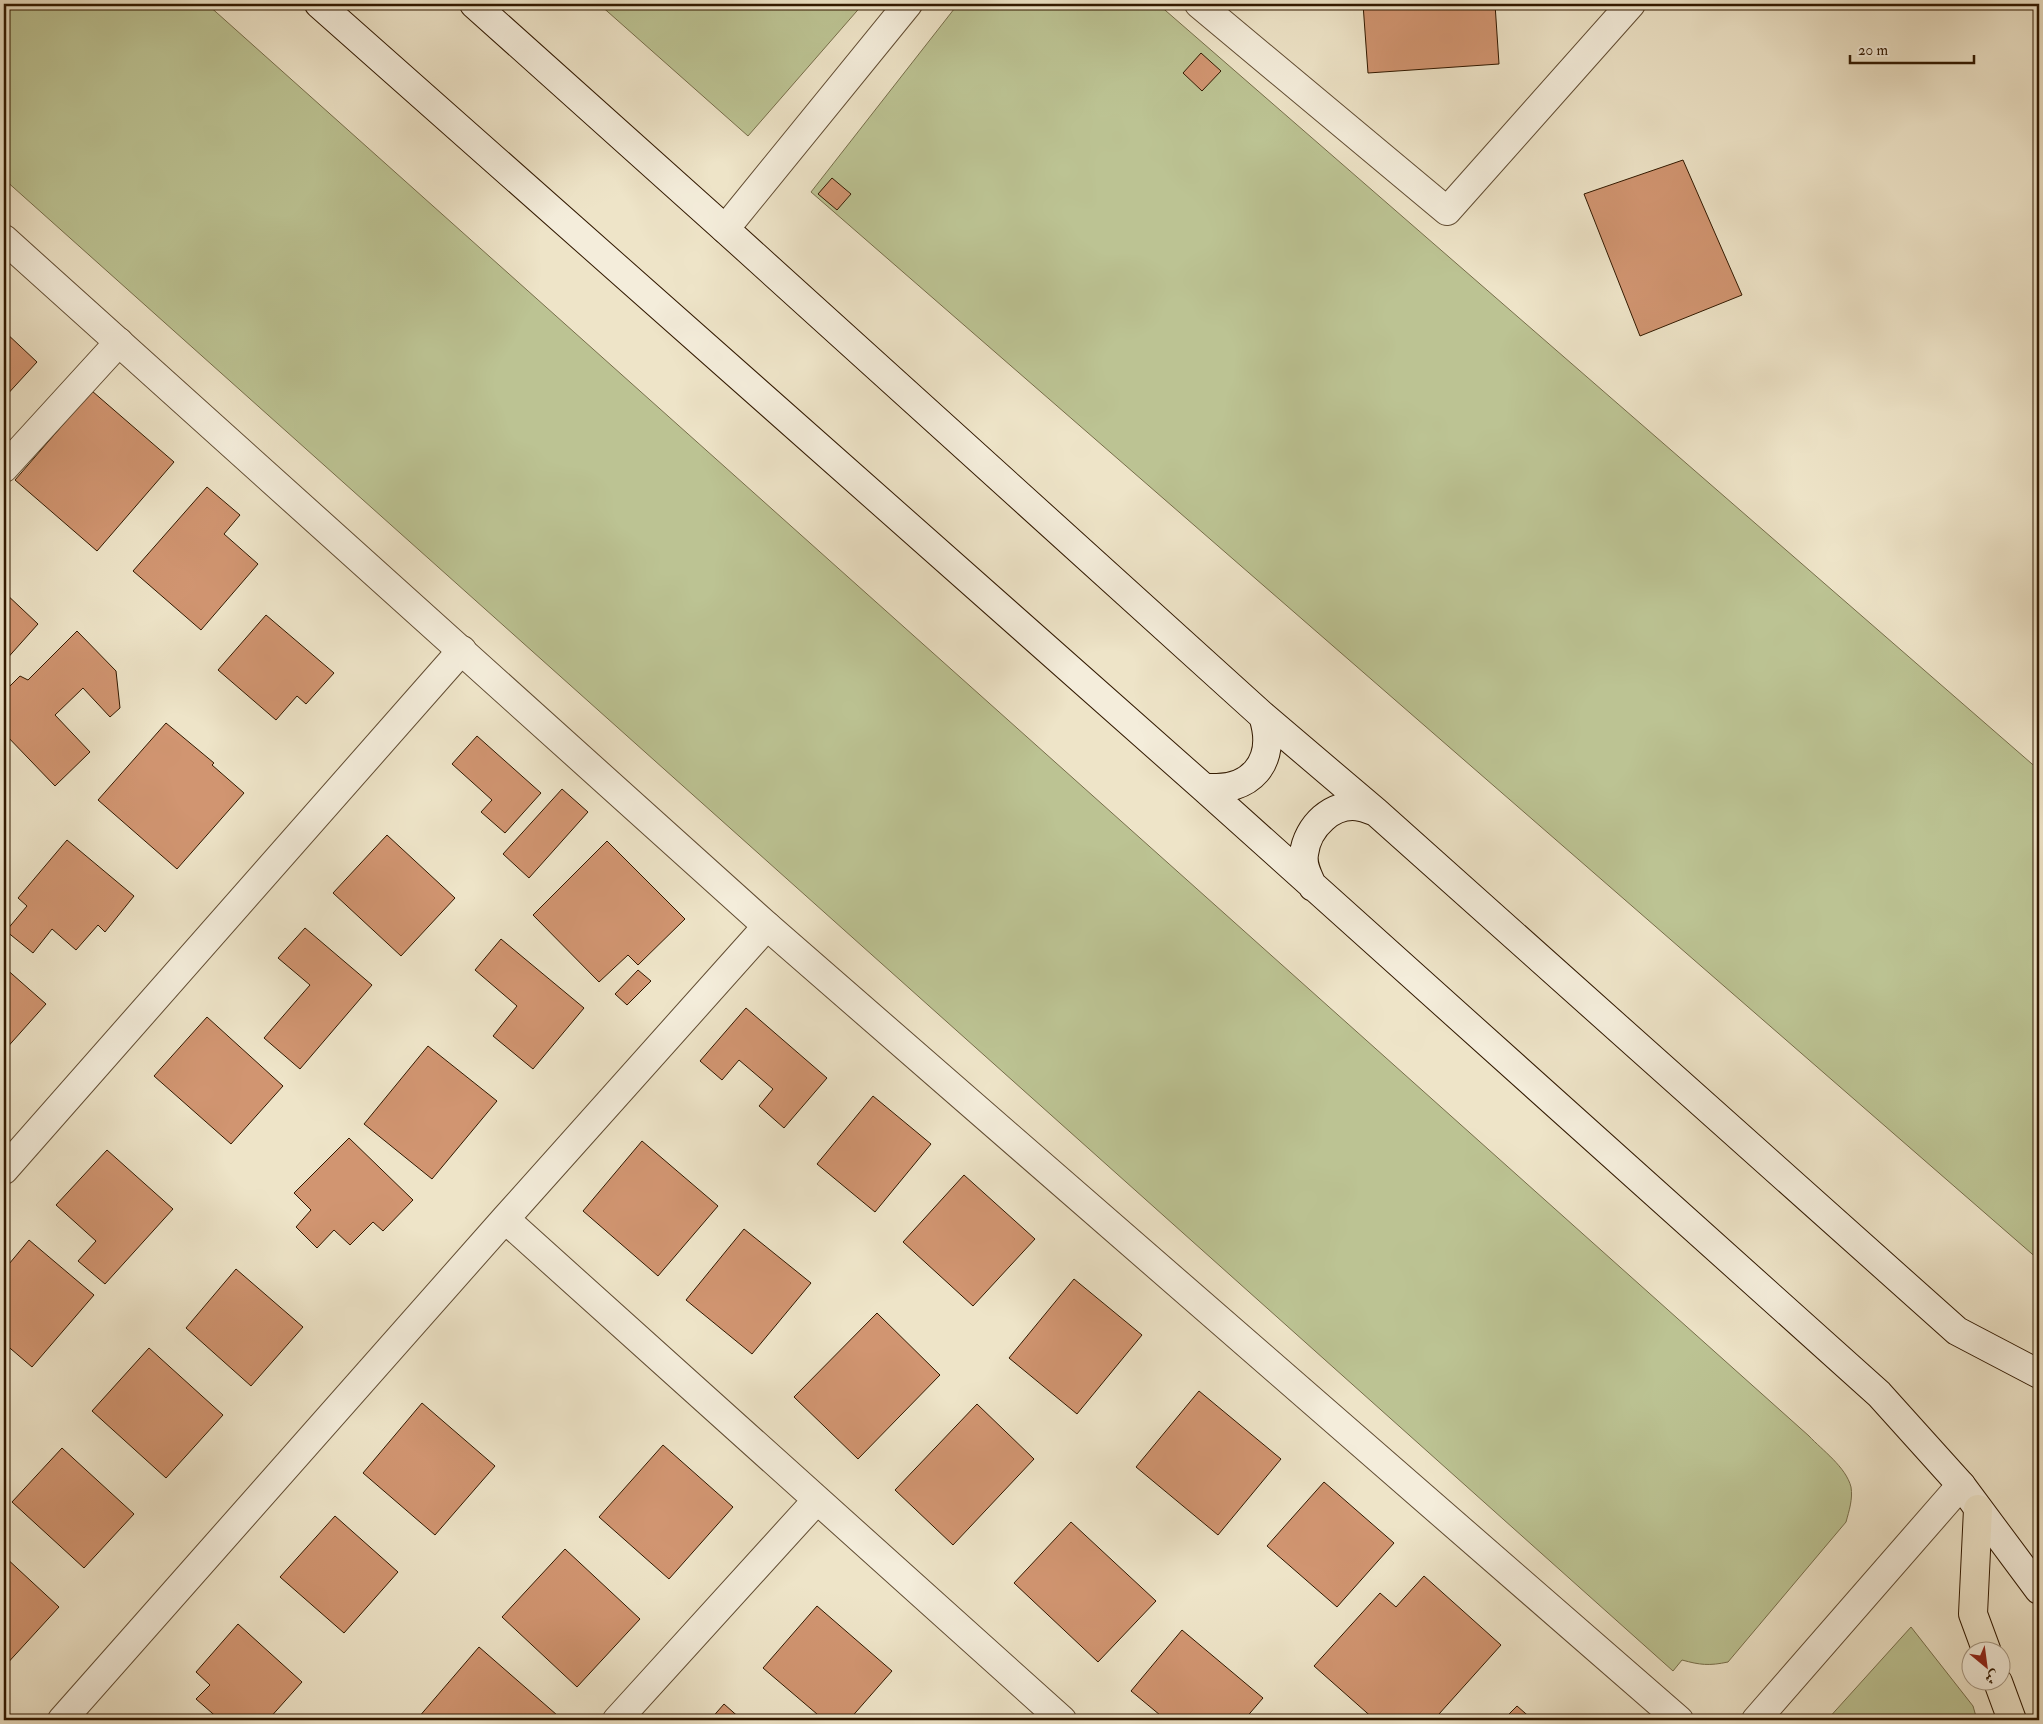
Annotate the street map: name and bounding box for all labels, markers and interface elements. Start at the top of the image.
scale bar [1850,32,1974,64]
text: 20 m [1858,41,1888,60]
north arrow [1960,1642,2010,1692]
text: ش [1982,1666,2002,1688]

